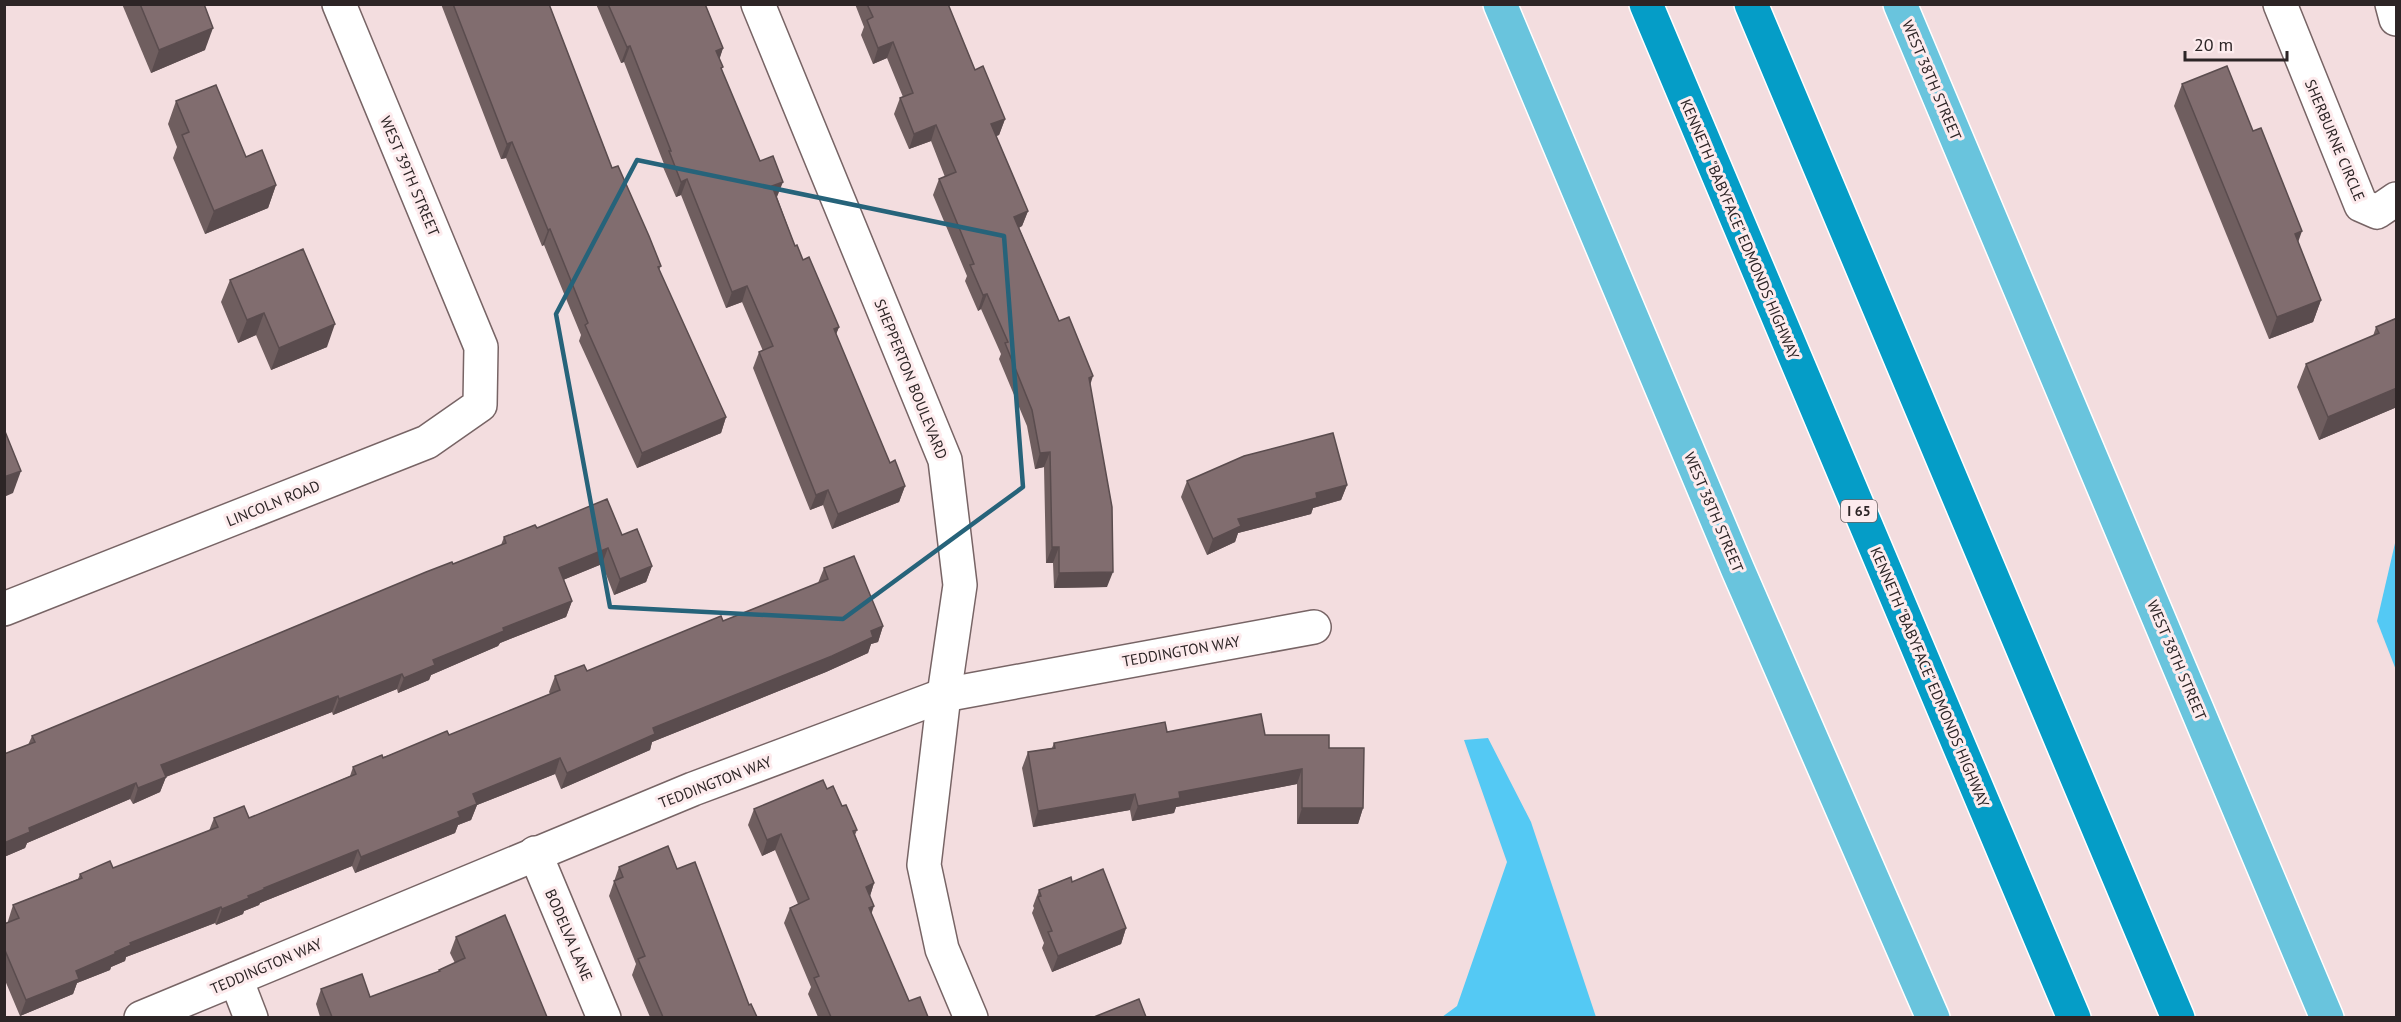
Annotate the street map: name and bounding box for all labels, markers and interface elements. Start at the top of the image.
street label: WEST 38TH STREET [1898,17,1966,143]
scale bar [2185,24,2287,62]
text: 20 m [2194,33,2233,56]
street label: SHERBURNE CIRCLE [2301,76,2369,204]
street label: KENNETH "BABYFACE" EDMONDS HIGHWAY [1676,96,1804,363]
street label: WEST 39TH STREET [376,113,444,239]
street label: SHEPPERTON BOULEVARD [870,296,952,462]
street label: WEST 38TH STREET [1680,449,1748,575]
street label: LINCOLN ROAD [223,476,323,530]
road number: I 65 [1841,500,1877,522]
street label: KENNETH "BABYFACE" EDMONDS HIGHWAY [1866,544,1994,811]
street label: WEST 38TH STREET [2143,597,2211,723]
street label: TEDDINGTON WAY [1121,631,1242,671]
street label: TEDDINGTON WAY [656,752,775,812]
street label: BODELVA LANE [541,886,597,984]
street label: TEDDINGTON WAY [207,934,325,998]

